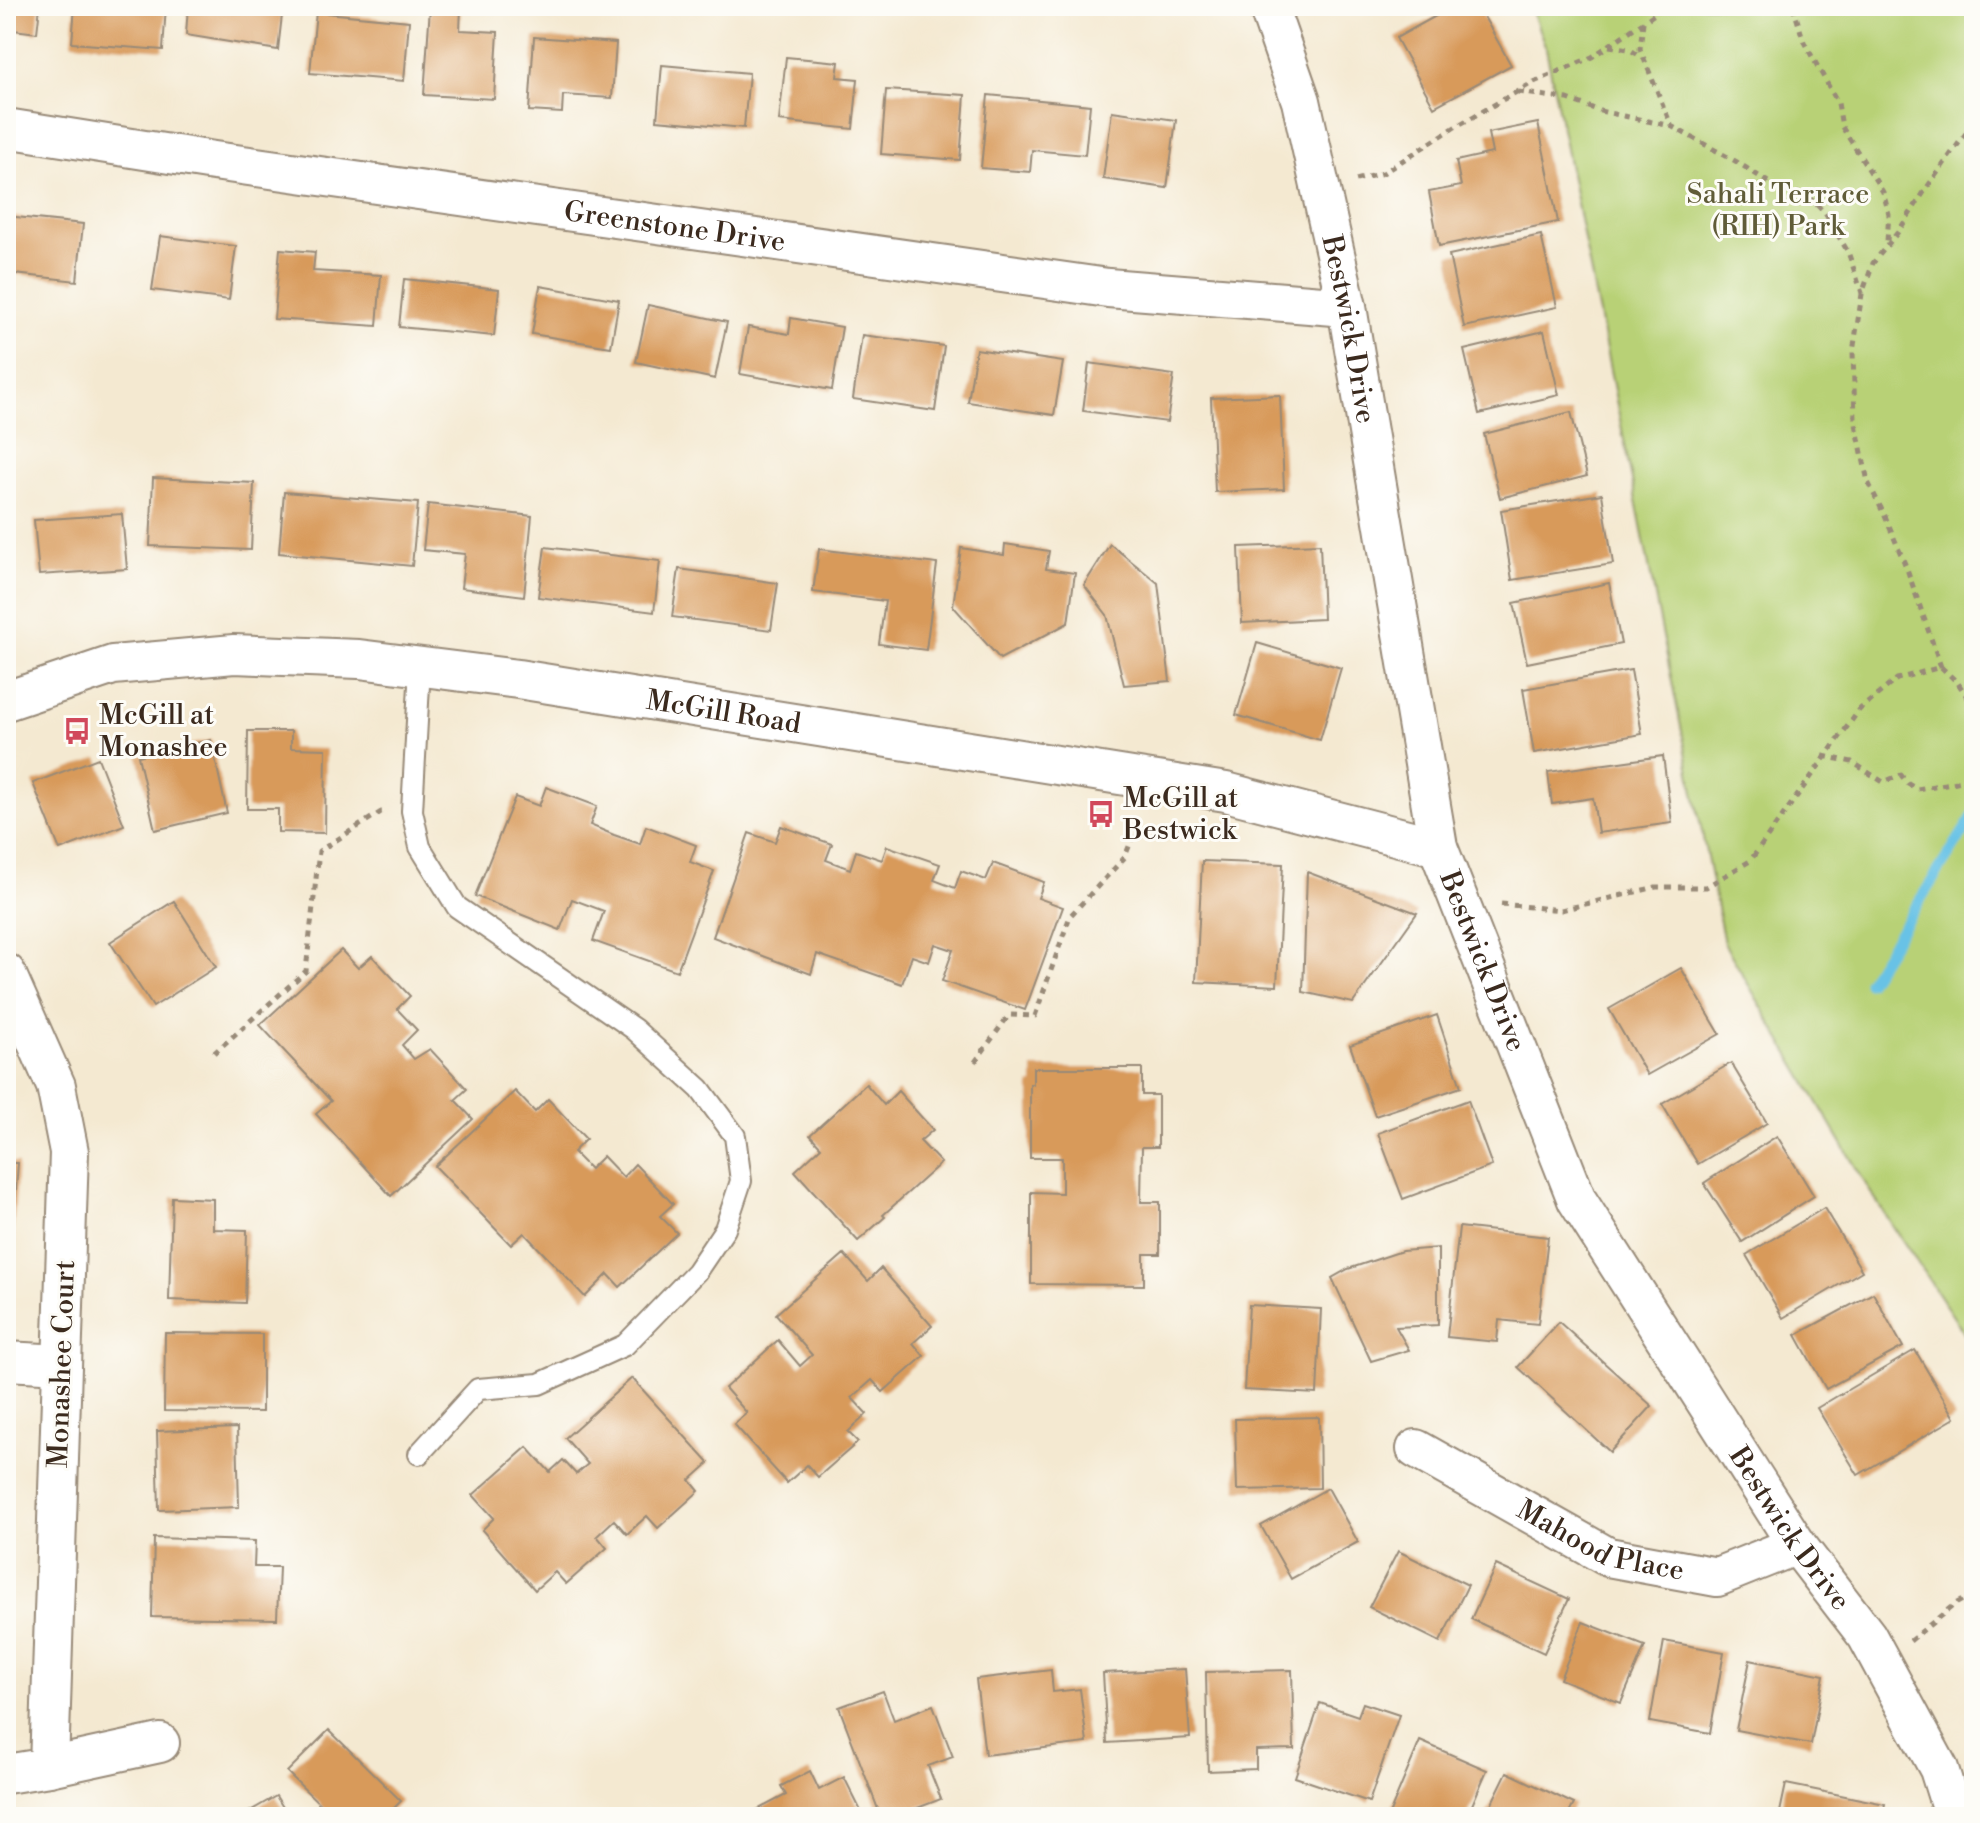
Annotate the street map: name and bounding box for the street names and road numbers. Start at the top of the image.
street label: Greenstone Drive [562,193,788,259]
street label: Bestwick Drive [1314,231,1384,426]
street label: McGill Road [644,682,804,741]
street label: Bestwick Drive [1431,865,1534,1056]
street label: Monashee Court [41,1259,83,1469]
street label: Bestwick Drive [1721,1439,1858,1617]
street label: Mahood Place [1511,1492,1687,1588]

